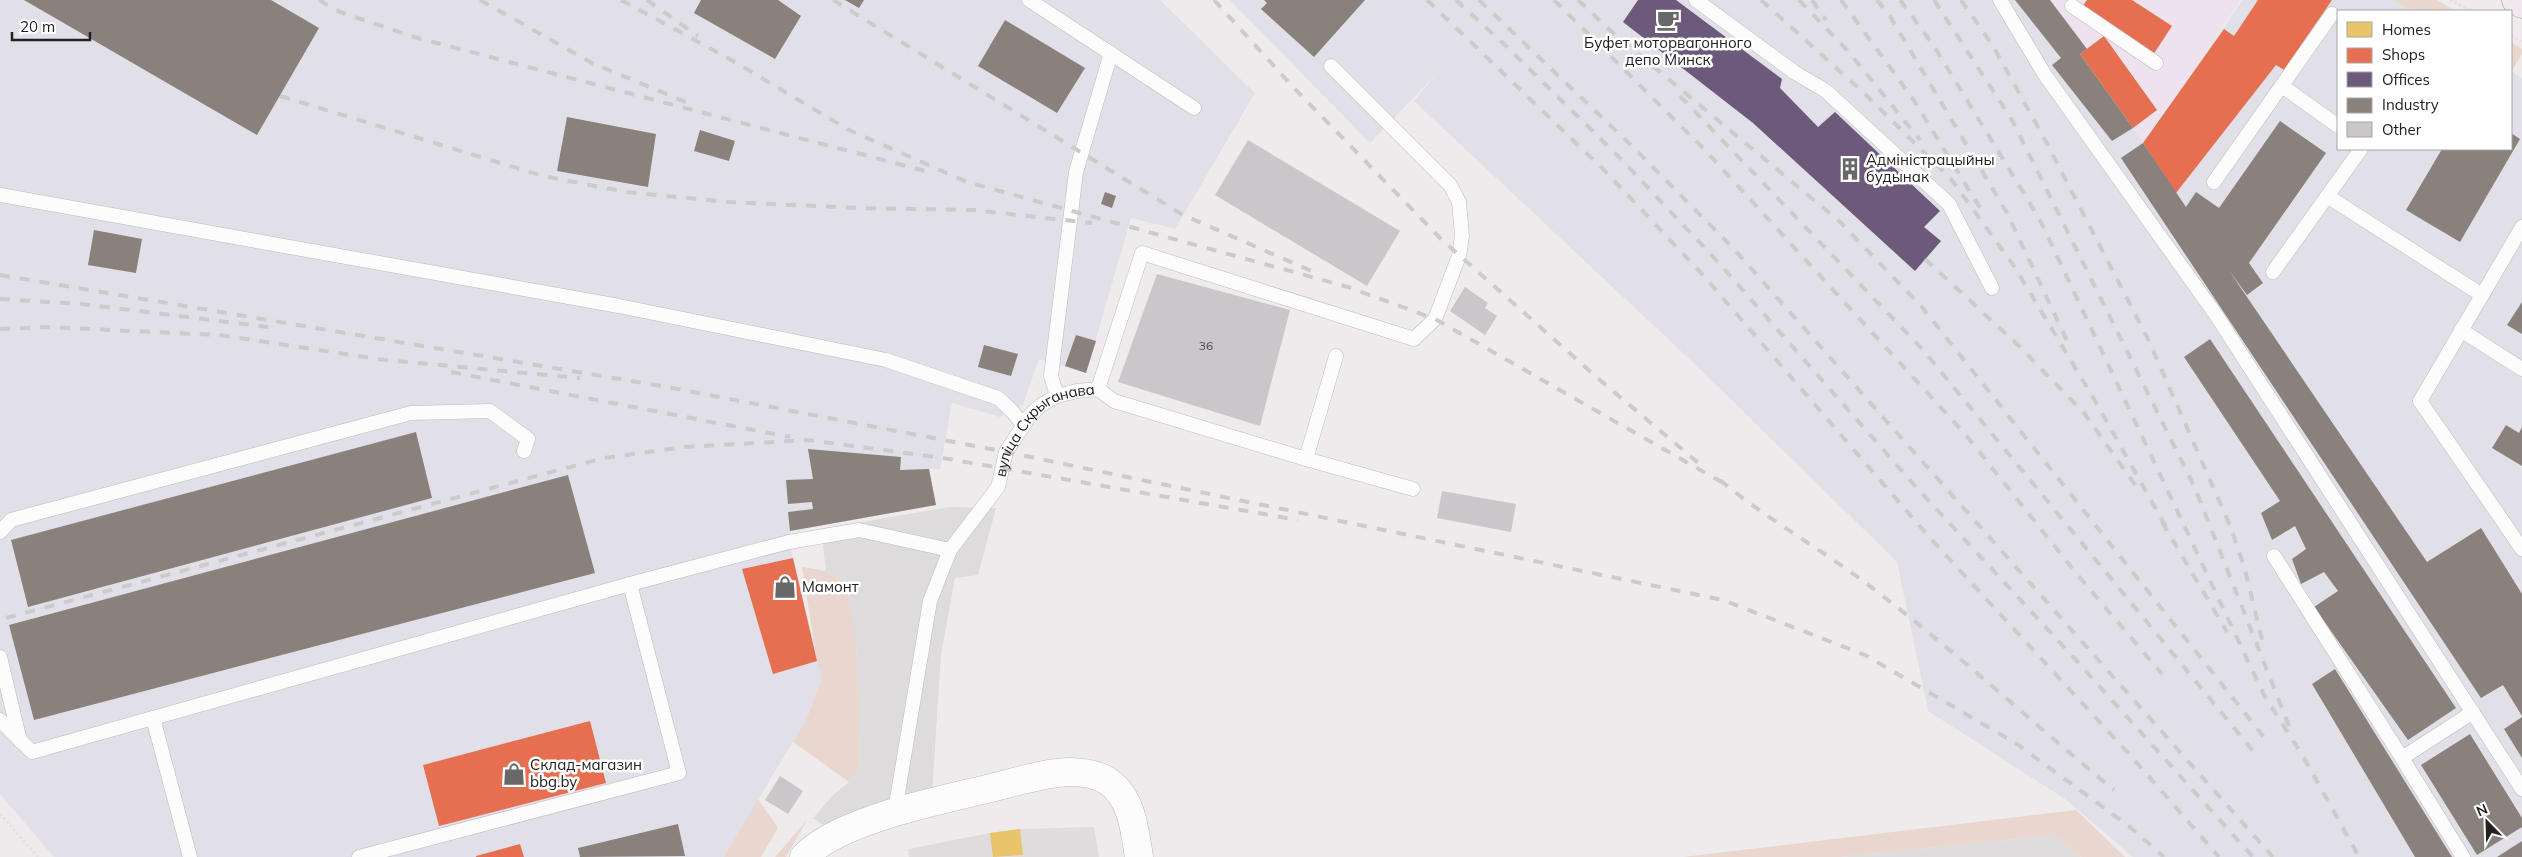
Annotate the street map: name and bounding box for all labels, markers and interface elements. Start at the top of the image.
cafe icon: Буфет моторвагонного депо Минск [1655,7,1681,33]
scale bar [12,10,90,42]
legend [2337,10,2512,150]
text: 20 m [20,17,55,36]
text: Homes [2382,20,2431,39]
place label: Буфет моторвагонного депо Минск [1584,33,1752,69]
text: Shops [2382,45,2425,64]
text: Offices [2382,70,2430,89]
text: Industry [2382,95,2439,114]
text: Other [2382,120,2422,139]
place label: Адміністрацыйны будынак [1866,150,1995,186]
building icon: Адміністрацыйны будынак [1837,156,1863,182]
house number: 36 [1199,338,1213,353]
street label: вуліца Скрыганава [991,379,1096,479]
shop icon: Мамонт [772,574,798,600]
place label: Мамонт [802,577,859,596]
place label: Склад-магазин bbg.by [530,755,642,791]
shop icon: Склад-магазин bbg.by [501,761,527,787]
north arrow [2462,797,2512,847]
text: N [2474,800,2490,820]

